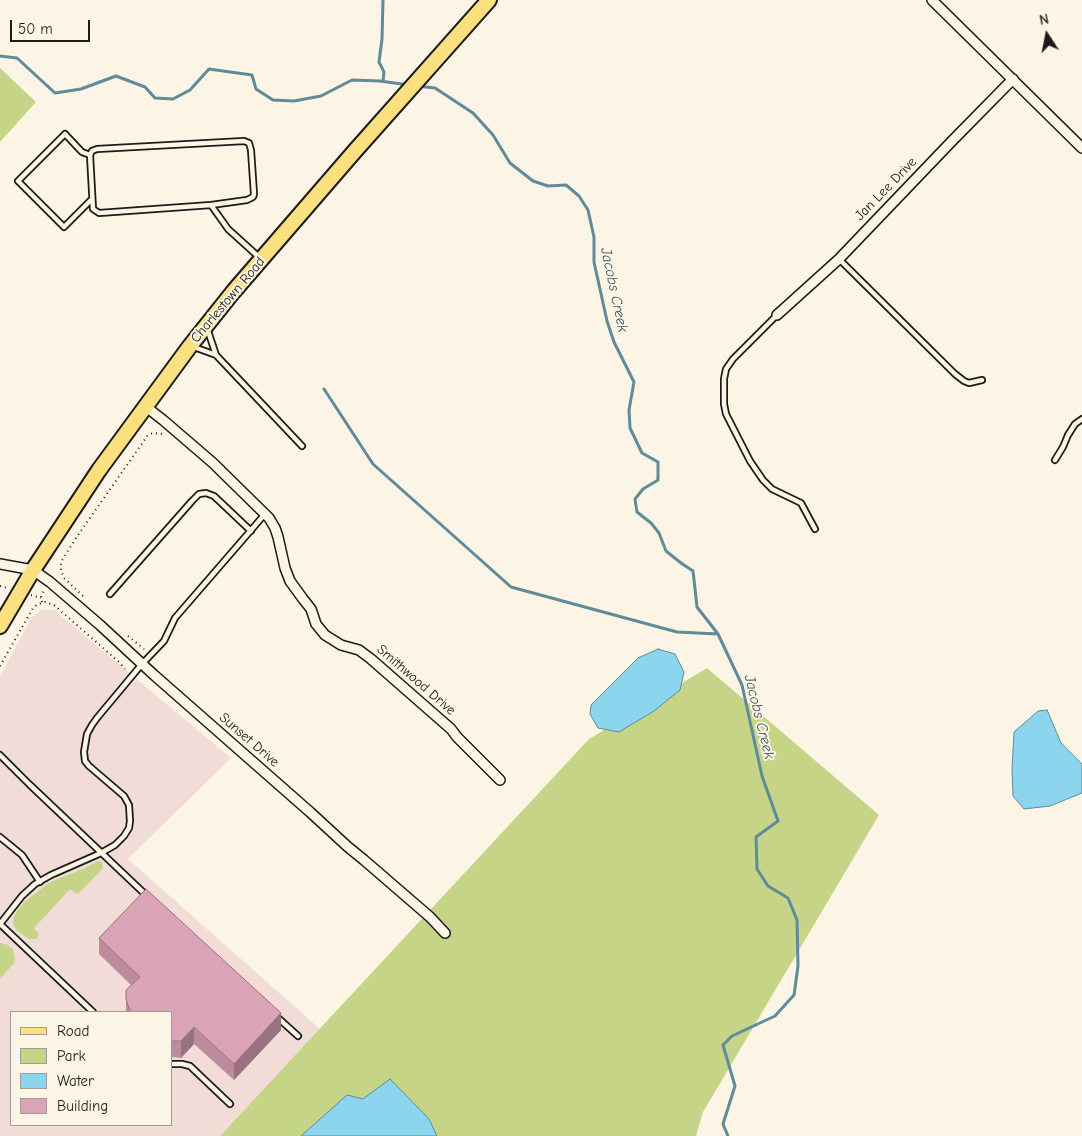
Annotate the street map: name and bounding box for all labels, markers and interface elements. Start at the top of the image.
scale bar [12,10,92,42]
north arrow [1022,10,1072,60]
text: N [1038,11,1050,29]
text: 50 m [18,20,53,38]
street label: Jan Lee Drive [852,154,920,224]
water label: Jacobs Creek [596,246,632,334]
street label: Charlestown Road [187,254,269,346]
street label: Smithwood Drive [373,641,459,719]
water label: Jacobs Creek [740,673,778,761]
street label: Sunset Drive [215,709,283,771]
legend [10,1011,172,1126]
text: Road [57,1022,89,1040]
text: Park [57,1047,86,1065]
text: Water [57,1072,94,1090]
text: Building [57,1097,108,1115]

